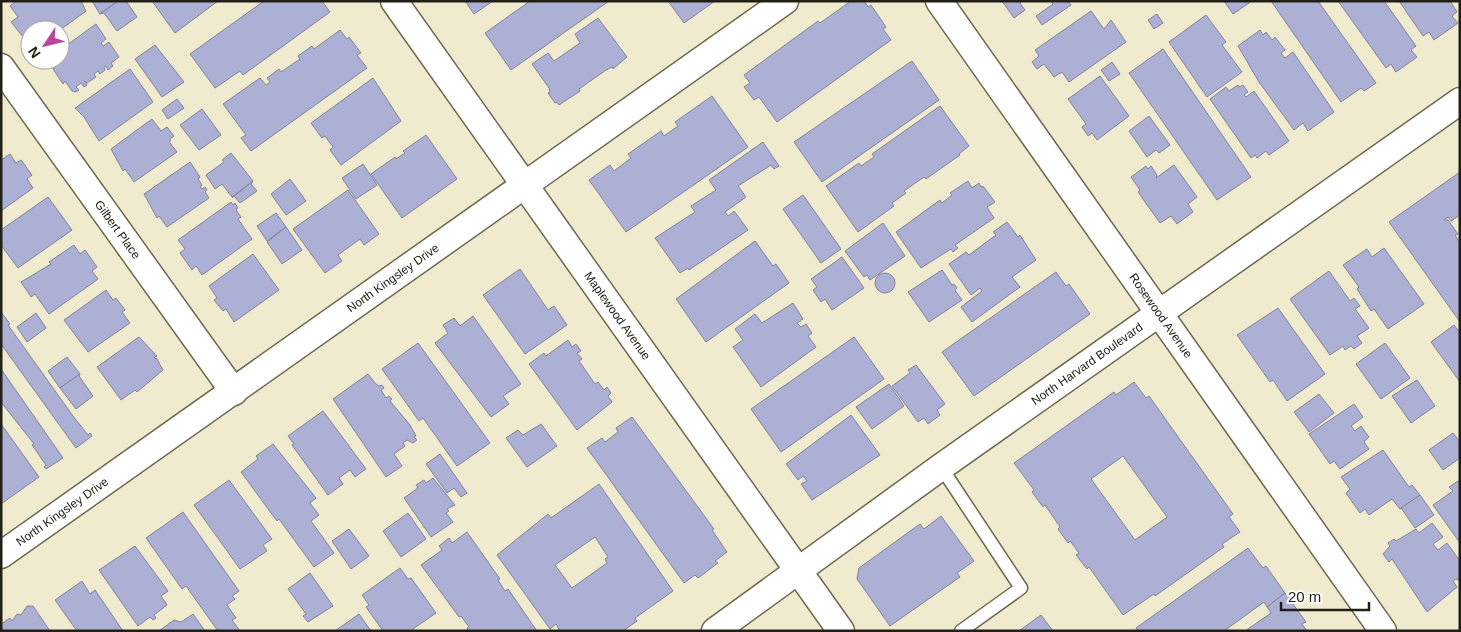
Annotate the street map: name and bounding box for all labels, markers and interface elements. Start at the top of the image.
north arrow [20,20,70,70]
text: N [25,44,44,61]
street label: Gilbert Place [92,198,143,262]
street label: North Kingsley Drive [344,240,442,315]
street label: Maplewood Avenue [581,269,654,363]
street label: Rosewood Avenue [1126,271,1195,361]
street label: North Harvard Boulevard [1029,320,1145,408]
street label: North Kingsley Drive [13,474,111,549]
scale bar [1281,580,1368,612]
text: 20 m [1288,588,1321,605]

